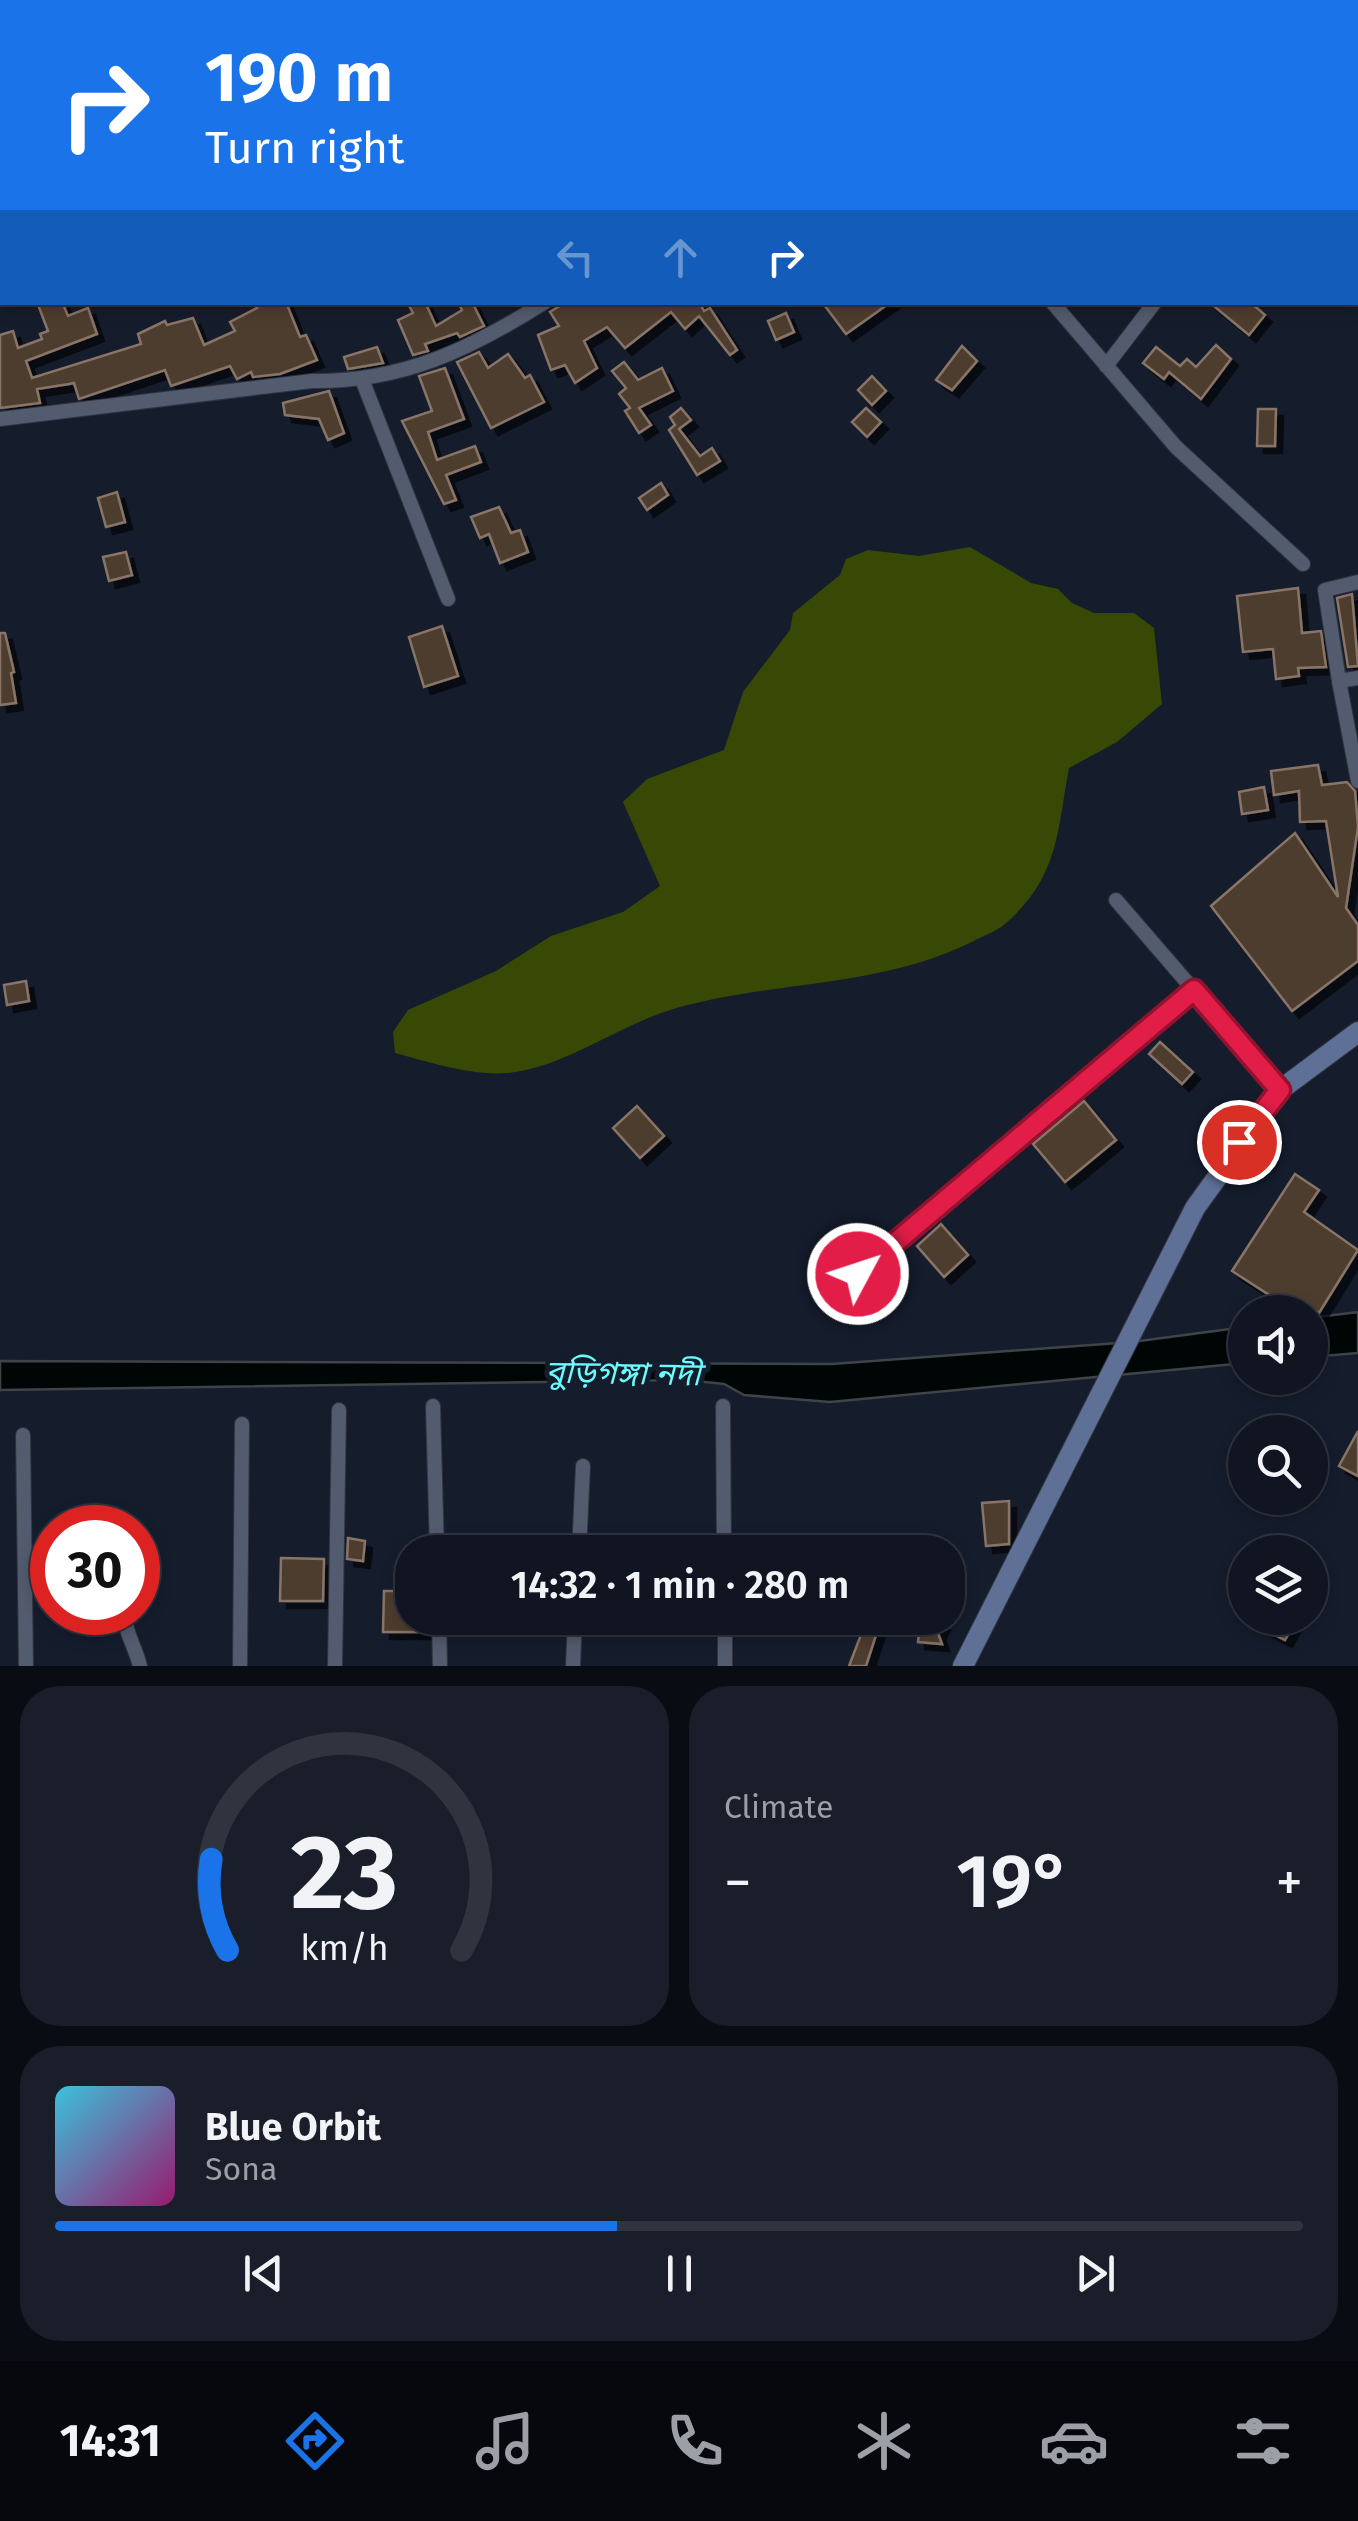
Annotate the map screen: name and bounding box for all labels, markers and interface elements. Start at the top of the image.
text: 190 m [205,36,393,120]
icon: right [40,40,170,170]
text: Turn right [205,121,404,175]
icon: left [548,230,603,285]
icon: ahead [653,230,708,285]
icon: right [758,230,813,285]
pin [1197,1100,1282,1185]
icon: arrive [1212,1115,1267,1170]
position arrow [806,1222,910,1326]
map controls [1228,1295,1328,1635]
button: sound [1228,1295,1328,1395]
water label: বুড়িগঙ্গা নদী [545,1353,706,1393]
button: search [1228,1415,1328,1515]
speed limit sign: 30 [30,1505,160,1635]
button: layers [1228,1535,1328,1635]
text: 14:32 · 1 min · 280 m [511,1562,849,1608]
text: Climate [724,1788,833,1826]
text: 23 [291,1811,398,1936]
text: 19° [956,1837,1071,1927]
text: − [724,1850,752,1916]
text: + [1276,1850,1303,1916]
text: km/h [300,1927,389,1969]
text: Blue Orbit [205,2104,381,2150]
text: Sona [205,2150,277,2188]
icon: previous [236,2246,291,2301]
icon: pause [652,2246,707,2301]
icon: next [1068,2246,1123,2301]
icon: directions [280,2406,350,2476]
icon: music [470,2406,540,2476]
icon: phone [660,2406,730,2476]
icon: climate [849,2406,919,2476]
icon: car [1039,2406,1109,2476]
icon: filters [1228,2406,1298,2476]
text: 14:31 [60,2414,161,2468]

